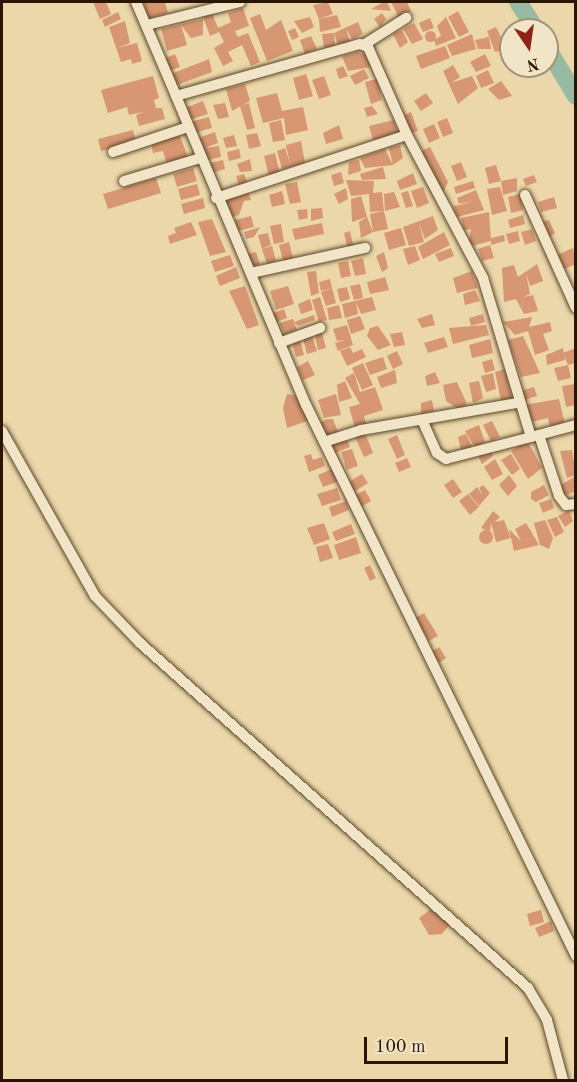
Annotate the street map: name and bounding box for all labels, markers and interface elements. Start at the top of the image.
north arrow [499,18,559,78]
text: N [525,54,540,73]
scale bar [367,1025,511,1063]
text: 100 m [375,1038,426,1056]

